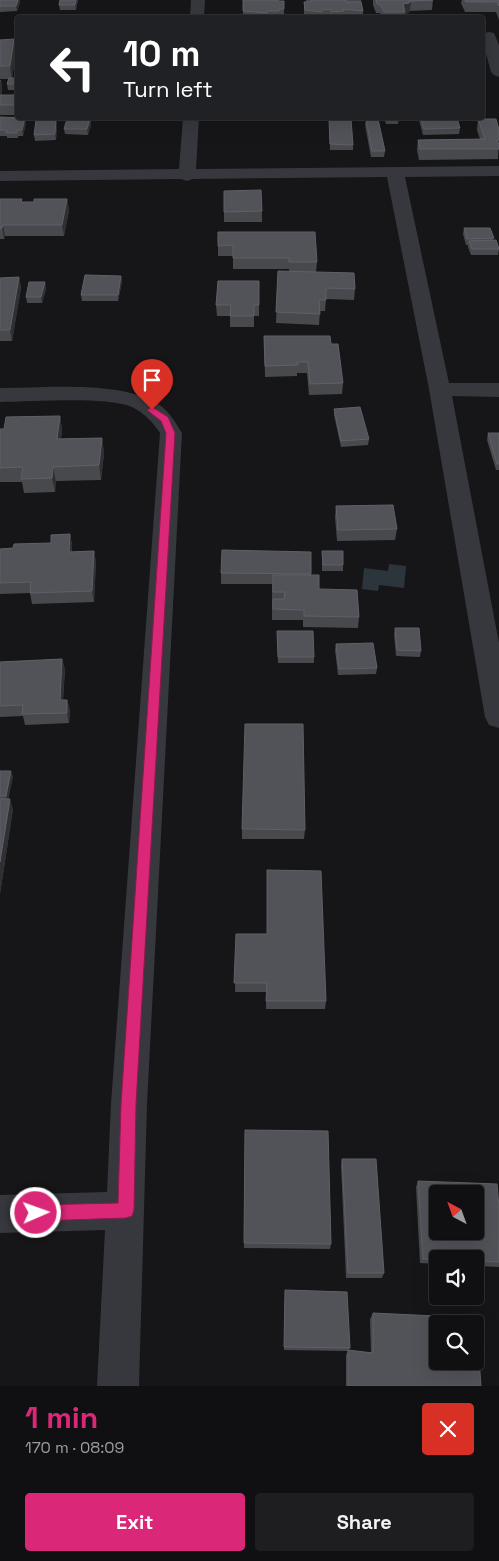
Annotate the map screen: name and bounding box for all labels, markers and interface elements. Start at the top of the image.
text: 10 m [123,32,200,76]
icon: left [40,35,105,100]
text: Turn left [123,75,213,103]
pin [131,359,173,410]
icon: arrive [138,366,166,394]
north arrow [429,1185,484,1240]
map controls [429,1185,484,1370]
position arrow [9,1186,61,1238]
button: sound [429,1250,484,1305]
button: search [429,1315,484,1370]
text: 1 min [25,1398,98,1437]
button: close [422,1403,474,1455]
text: 170 m · 08:09 [25,1437,124,1458]
button: Exit [25,1493,245,1551]
button: Share [255,1493,474,1551]

